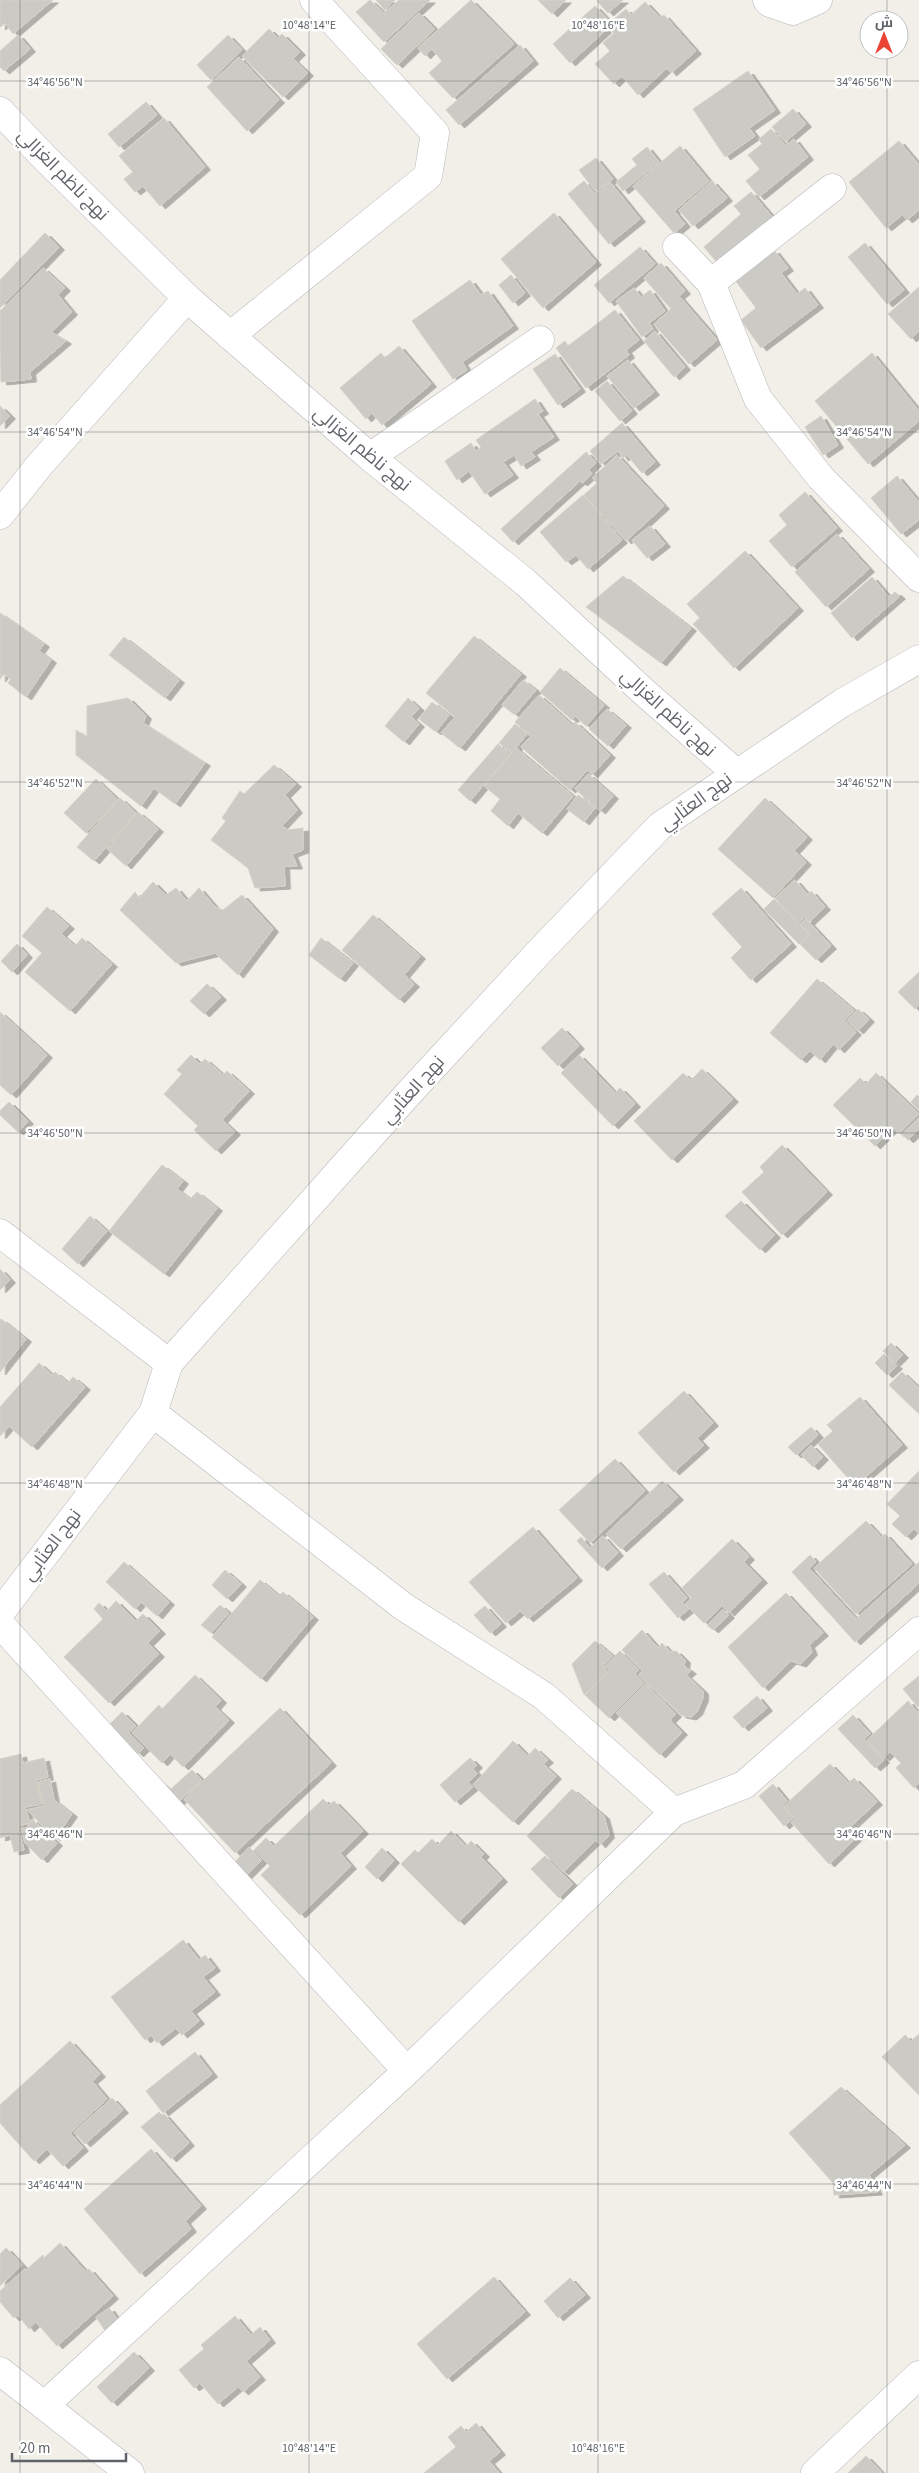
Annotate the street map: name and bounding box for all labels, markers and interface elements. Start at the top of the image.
north arrow [859,10,909,60]
text: ش [875,13,893,33]
text: 10°48'14"E [282,17,336,34]
text: 10°48'16"E [571,17,625,34]
text: 34°46'56"N [27,74,83,91]
text: 34°46'56"N [836,74,892,91]
street label: نهج ناظم الغزالي [11,124,114,227]
street label: نهج ناظم الغزالي [307,401,416,498]
text: 34°46'54"N [27,424,83,441]
text: 34°46'54"N [836,424,892,441]
street label: نهج ناظم الغزالي [614,663,721,763]
street label: نهج العنّابي [655,767,738,838]
text: 34°46'52"N [27,775,83,792]
text: 34°46'52"N [836,775,892,792]
street label: نهج العنّابي [376,1050,451,1130]
text: 34°46'50"N [27,1125,83,1142]
text: 34°46'50"N [836,1125,892,1142]
text: 34°46'48"N [27,1476,83,1493]
text: 34°46'48"N [836,1476,892,1493]
street label: نهج العنّابي [17,1504,88,1587]
text: 34°46'46"N [27,1826,83,1843]
text: 34°46'46"N [836,1826,892,1843]
text: 34°46'44"N [27,2177,83,2194]
text: 34°46'44"N [836,2177,892,2194]
scale bar [12,2430,126,2462]
text: 20 m [20,2438,50,2459]
text: 10°48'14"E [282,2440,336,2457]
text: 10°48'16"E [571,2440,625,2457]

